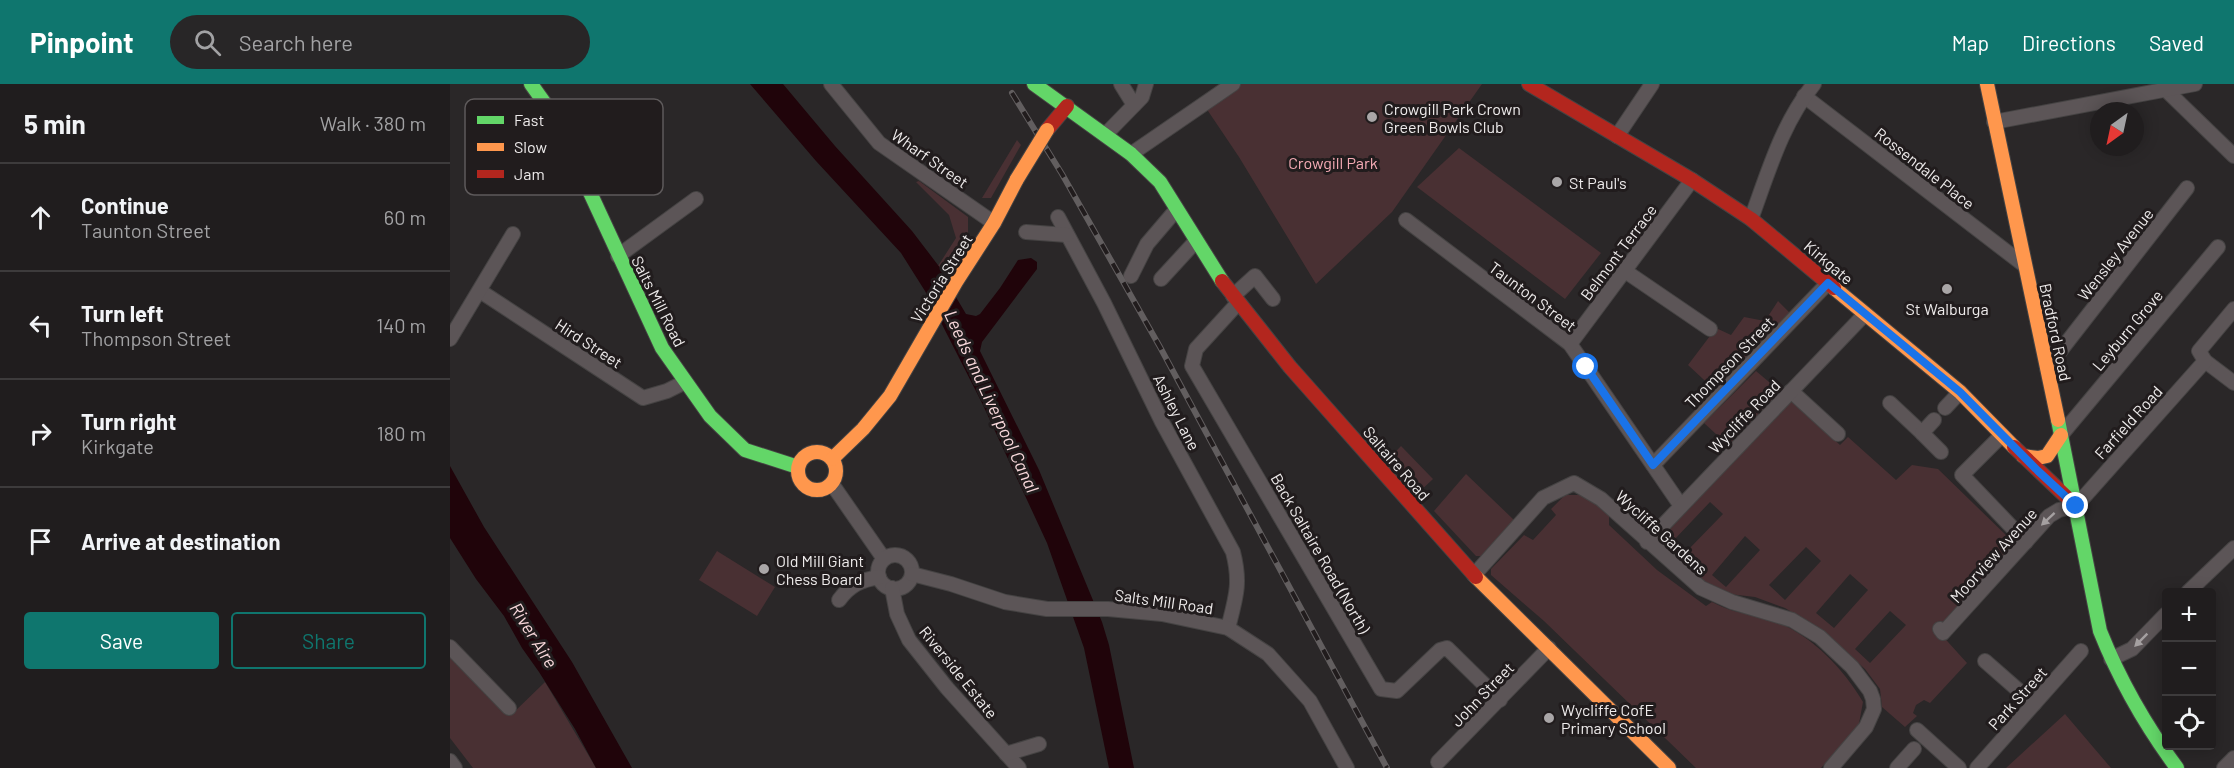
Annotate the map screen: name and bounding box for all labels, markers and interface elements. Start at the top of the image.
search box [170,15,590,69]
text: Pinpoint [30,25,134,59]
icon: search [191,26,224,59]
text: Search here [239,29,353,55]
text: Map [1952,30,1989,55]
text: Directions [2022,30,2116,55]
text: Saved [2149,30,2204,55]
legend [465,99,663,195]
place label: Crowgill Park Crown Green Bowls Club [1384,99,1521,136]
north arrow [2090,102,2144,156]
text: 5 min [24,108,86,139]
text: Fast [514,110,544,129]
marker: Crowgill Park Crown Green Bowls Club [1365,110,1379,124]
text: Walk · 380 m [320,111,426,135]
street label: Rossendale Place [1871,123,1979,213]
street label: Wharf Street [888,125,972,191]
text: Slow [514,137,547,156]
park label: Crowgill Park [1288,153,1378,172]
text: Jam [514,164,545,183]
place label: St Paul's [1569,173,1627,192]
marker: St Paul's [1550,175,1564,189]
text: Continue [81,192,169,218]
street label: Belmont Terrace [1576,200,1660,304]
icon: ahead [24,201,57,234]
street label: Wensley Avenue [2073,204,2157,304]
text: 60 m [384,205,426,229]
text: Taunton Street [81,218,211,242]
street label: Victoria Street [906,230,976,326]
street label: Kirkgate [1801,236,1857,288]
street label: Salts Mill Road [628,252,690,350]
street label: Taunton Street [1486,257,1580,335]
street label: Bradford Road [2036,281,2076,383]
marker: St Walburga [1940,282,1954,296]
street label: Leyburn Grove [2088,286,2166,374]
place label: St Walburga [1905,299,1989,318]
text: Turn left [81,300,164,326]
water label: Leeds and Liverpool Canal [940,306,1044,496]
icon: left [24,309,57,342]
street label: Thompson Street [1680,312,1778,412]
text: 140 m [376,313,426,337]
street label: Hird Street [552,314,626,372]
text: Thompson Street [81,326,231,350]
route start [1572,353,1598,379]
street label: Ashley Lane [1150,371,1204,453]
street label: Wycliffe Road [1704,375,1784,457]
street label: Farfield Road [2090,381,2166,463]
text: Turn right [81,408,176,434]
icon: right [24,417,57,450]
text: 180 m [377,421,426,445]
street label: Saltaire Road [1360,422,1434,504]
text: Kirkgate [81,434,154,458]
street label: Back Saltaire Road (North) [1267,470,1375,637]
street label: Wycliffe Gardens [1612,486,1712,578]
route end [2062,492,2088,518]
street label: Moorview Avenue [1946,504,2040,606]
one-way arrow [2041,512,2056,526]
icon: arrive [24,525,57,558]
text: Arrive at destination [81,528,280,554]
place label: Old Mill Giant Chess Board [776,551,864,588]
marker: Old Mill Giant Chess Board [757,562,771,576]
street label: Salts Mill Road [1113,585,1215,617]
map controls [2162,588,2216,750]
button: + [2162,588,2216,642]
water label: River Aire [505,598,563,672]
button: Save [24,612,219,669]
button: Share [231,612,426,669]
street label: Riverside Estate [916,622,1002,722]
one-way arrow [2135,633,2149,647]
button: − [2162,642,2216,696]
street label: John Street [1447,658,1517,730]
street label: Park Street [1984,663,2050,733]
button: locate [2162,696,2216,750]
place label: Wycliffe CofE Primary School [1561,700,1666,737]
marker: Wycliffe CofE Primary School [1542,711,1556,725]

